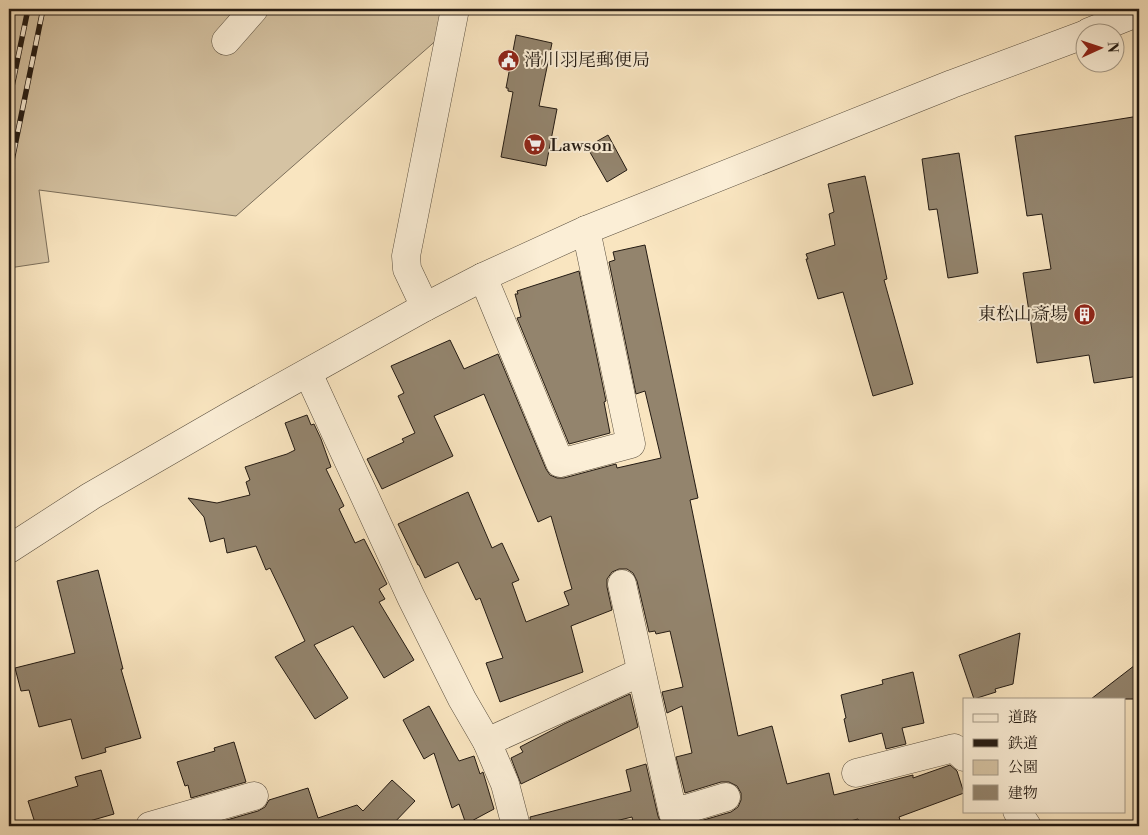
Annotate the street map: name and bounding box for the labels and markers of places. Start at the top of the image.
public building icon: 滑川羽尾郵便局 [496,48,520,72]
place label: 滑川羽尾郵便局 [524,49,650,72]
supermarket icon: Lawson [522,133,546,157]
place label: Lawson [550,134,613,157]
building icon: 東松山斎場 [1072,302,1096,326]
place label: 東松山斎場 [978,303,1068,326]

